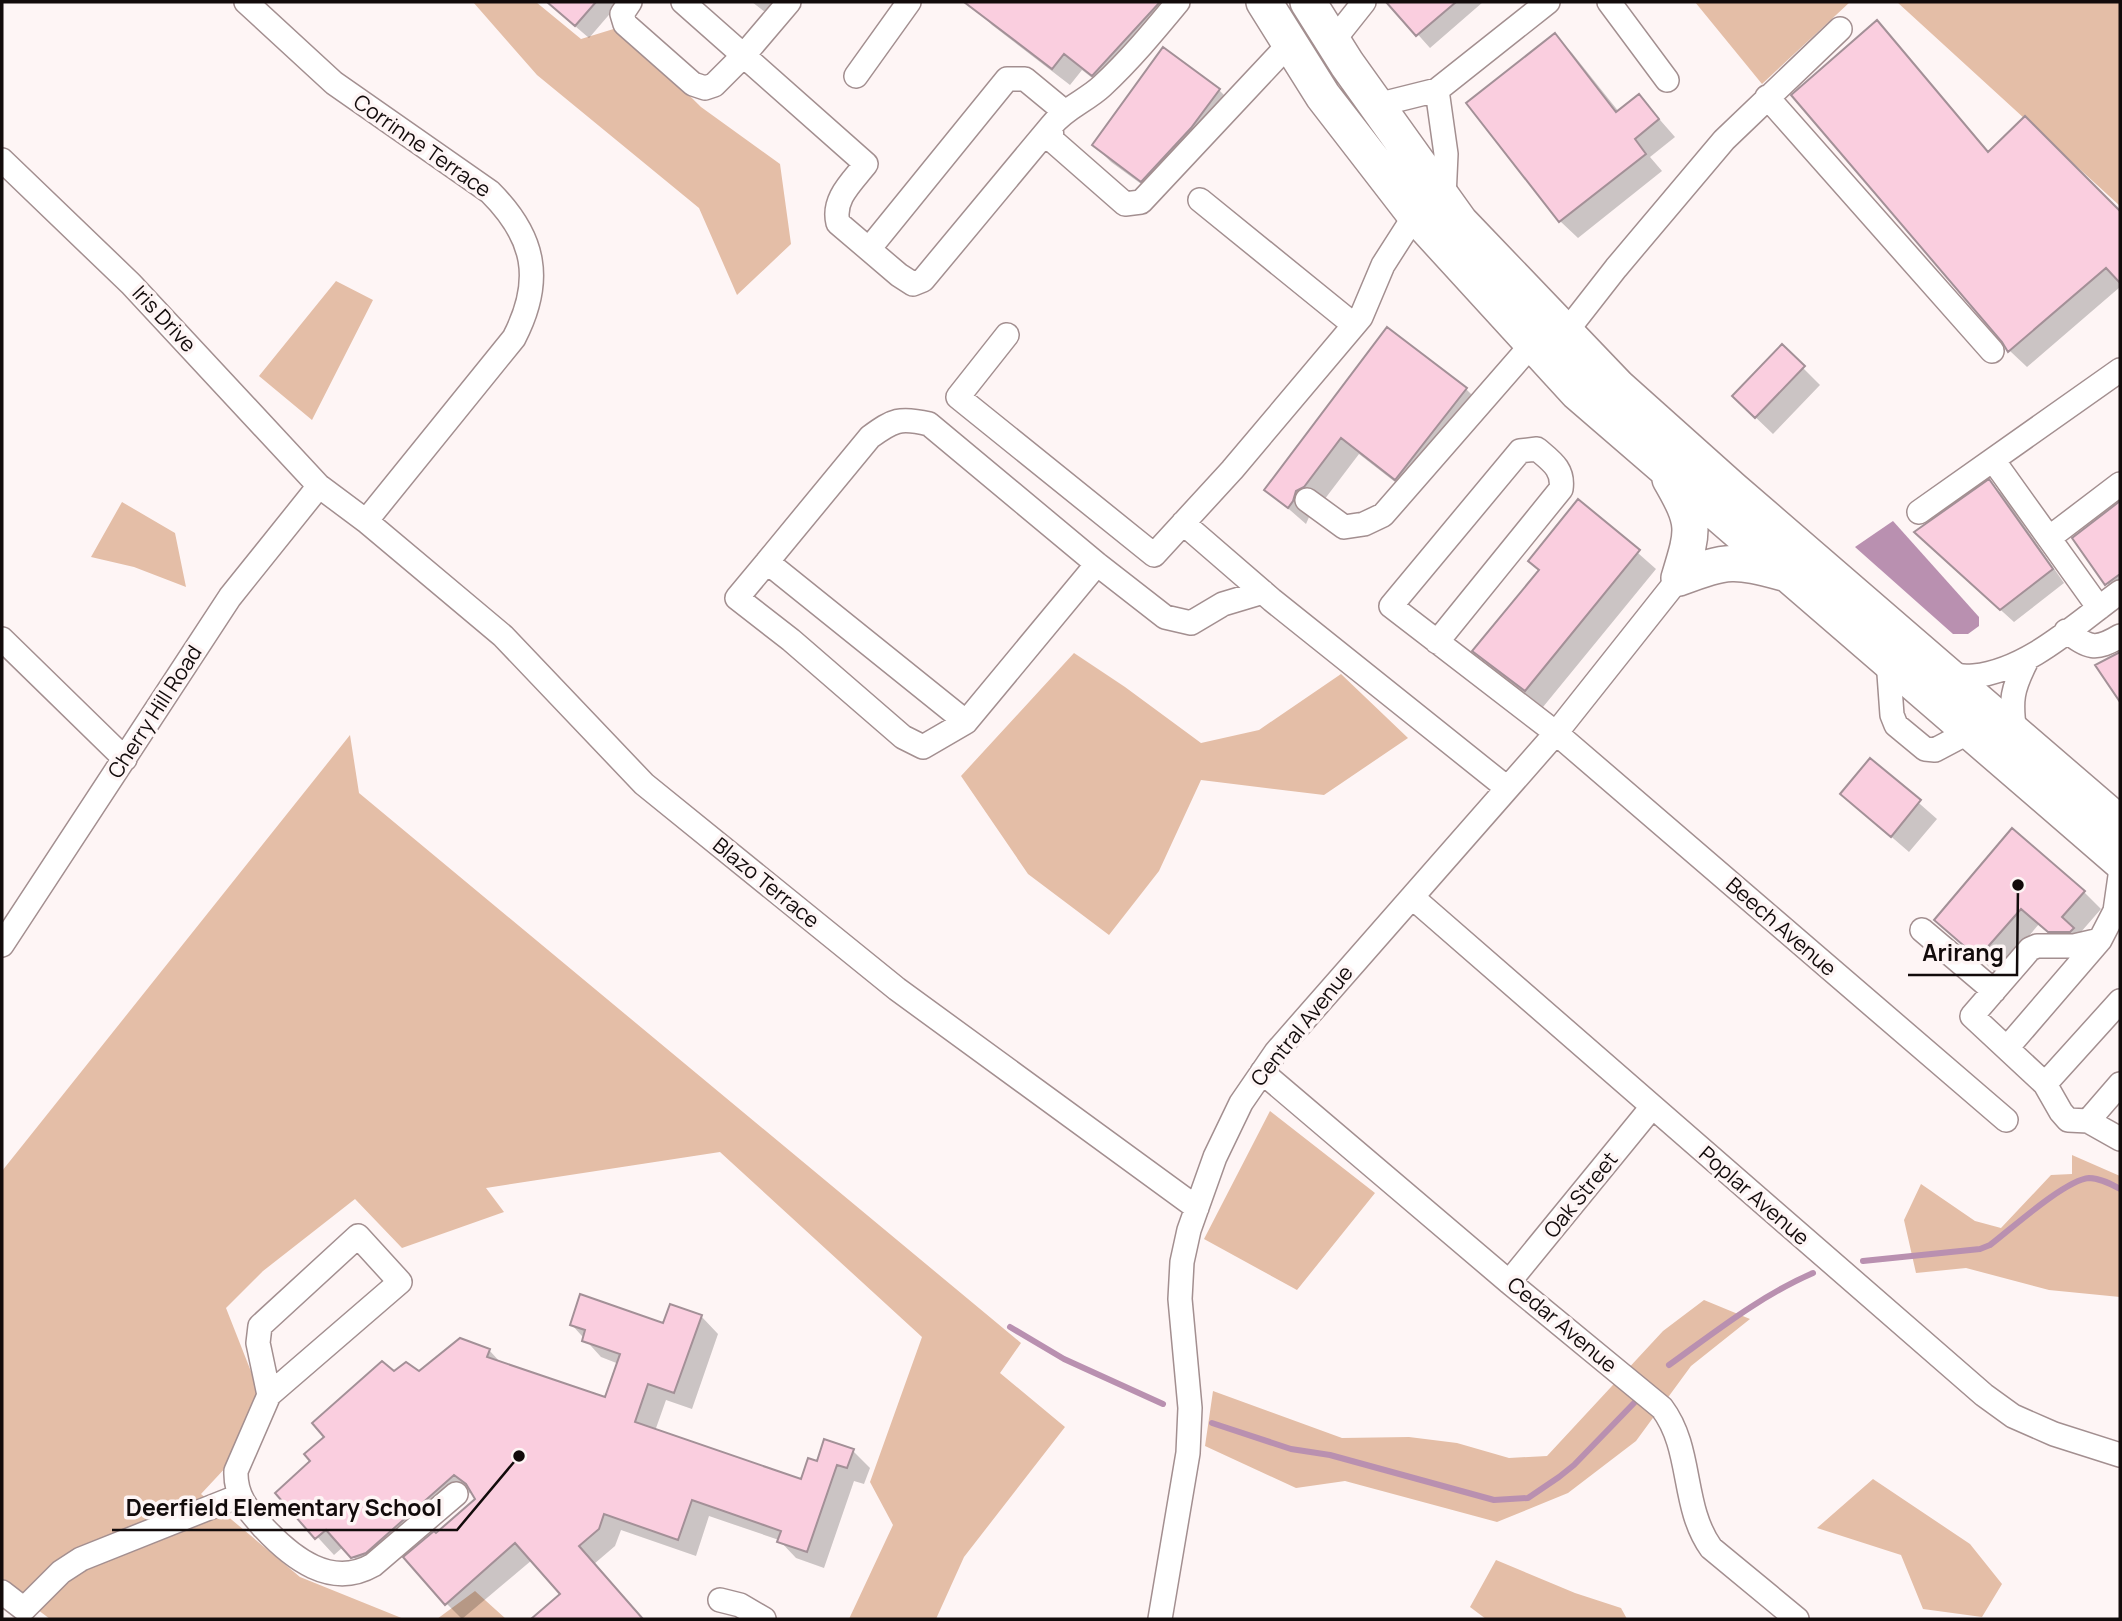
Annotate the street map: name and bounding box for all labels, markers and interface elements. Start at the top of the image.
street label: Corrinne Terrace [348,87,497,203]
street label: Iris Drive [127,279,203,358]
street label: Cherry Hill Road [101,640,208,783]
street label: Blazo Terrace [708,831,826,934]
street label: Beech Avenue [1721,871,1843,982]
callout: Arirang [1908,931,2017,975]
text: Arirang [1922,936,2004,968]
street label: Central Avenue [1244,959,1359,1092]
street label: Poplar Avenue [1694,1140,1816,1251]
street label: Oak Street [1537,1145,1624,1243]
street label: Cedar Avenue [1502,1270,1623,1378]
callout: Deerfield Elementary School [112,1486,457,1530]
text: Deerfield Elementary School [126,1491,442,1523]

